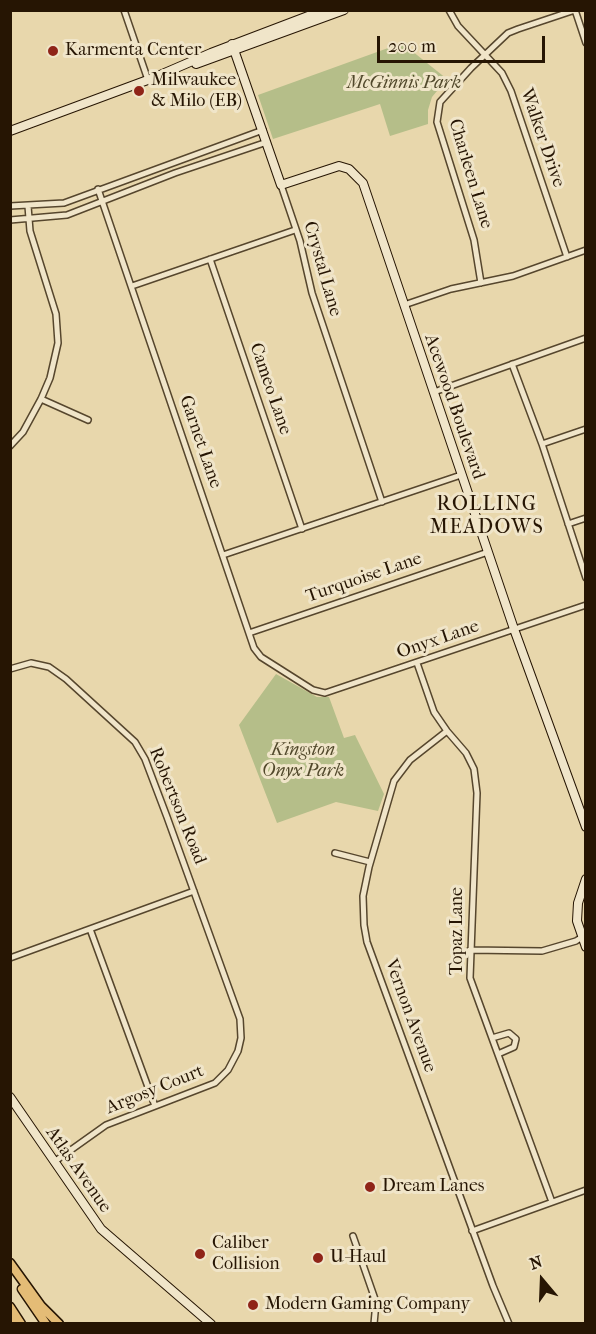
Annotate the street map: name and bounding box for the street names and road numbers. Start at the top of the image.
street label: Walker Drive [515,86,569,190]
street label: Charleen Lane [443,117,497,231]
street label: Crystal Lane [298,219,346,319]
street label: Acewood Boulevard [419,332,489,482]
street label: Cameo Lane [244,340,296,438]
street label: Garnet Lane [174,393,226,491]
street label: Turquoise Lane [303,548,425,608]
street label: Onyx Lane [394,616,482,664]
street label: Robertson Road [144,744,210,868]
street label: Topaz Lane [447,887,469,975]
street label: Vernon Avenue [379,956,441,1076]
street label: Argosy Court [103,1061,207,1119]
street label: Atlas Avenue [41,1123,115,1217]

